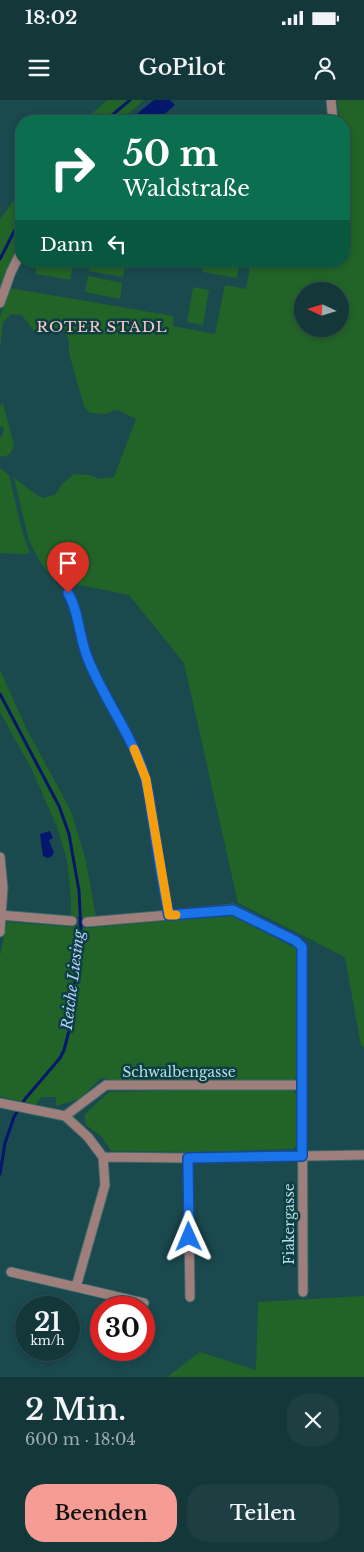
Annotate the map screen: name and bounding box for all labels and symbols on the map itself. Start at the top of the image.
north arrow [294,282,349,338]
district label: ROTER STADL [36,317,168,336]
pin [47,542,89,593]
water label: Reiche Liesing [57,928,88,1032]
street label: Schwalbengasse [122,1063,236,1081]
street label: Fiakergasse [280,1183,298,1265]
position arrow [162,1210,214,1262]
speed limit sign: 30 [90,1296,155,1361]

